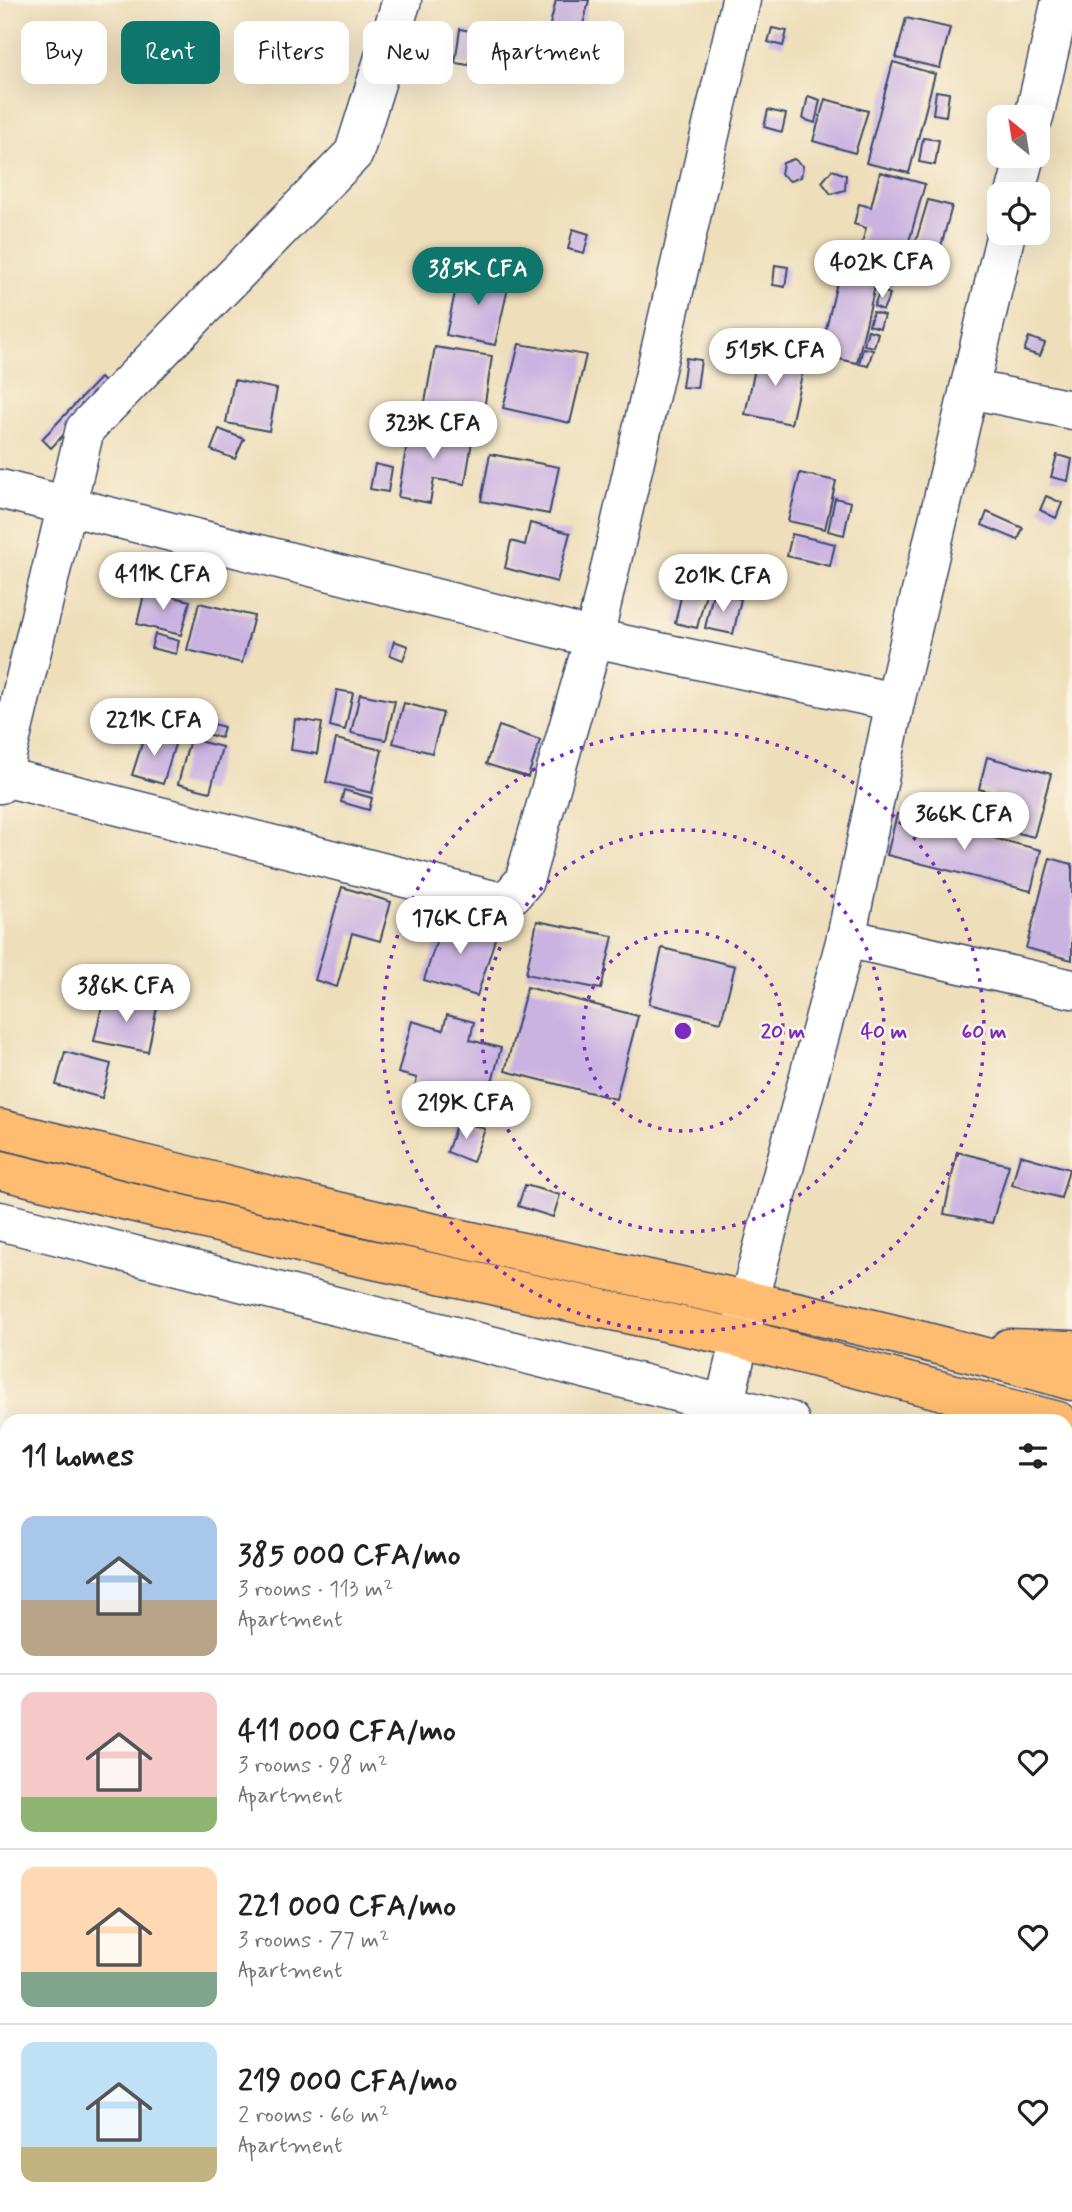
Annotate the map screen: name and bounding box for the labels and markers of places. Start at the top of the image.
pin: 402K CFA [810,240,954,300]
pin: 385K CFA [406,247,550,307]
pin: 515K CFA [703,328,847,388]
pin: 323K CFA [361,402,505,461]
pin: 411K CFA [91,552,235,612]
pin: 201K CFA [651,554,795,614]
pin: 221K CFA [82,698,226,758]
pin: 366K CFA [892,792,1036,852]
pin: 176K CFA [388,897,532,956]
pin: 386K CFA [54,964,198,1024]
centre of rings [671,1019,695,1043]
pin: 219K CFA [394,1082,538,1141]

